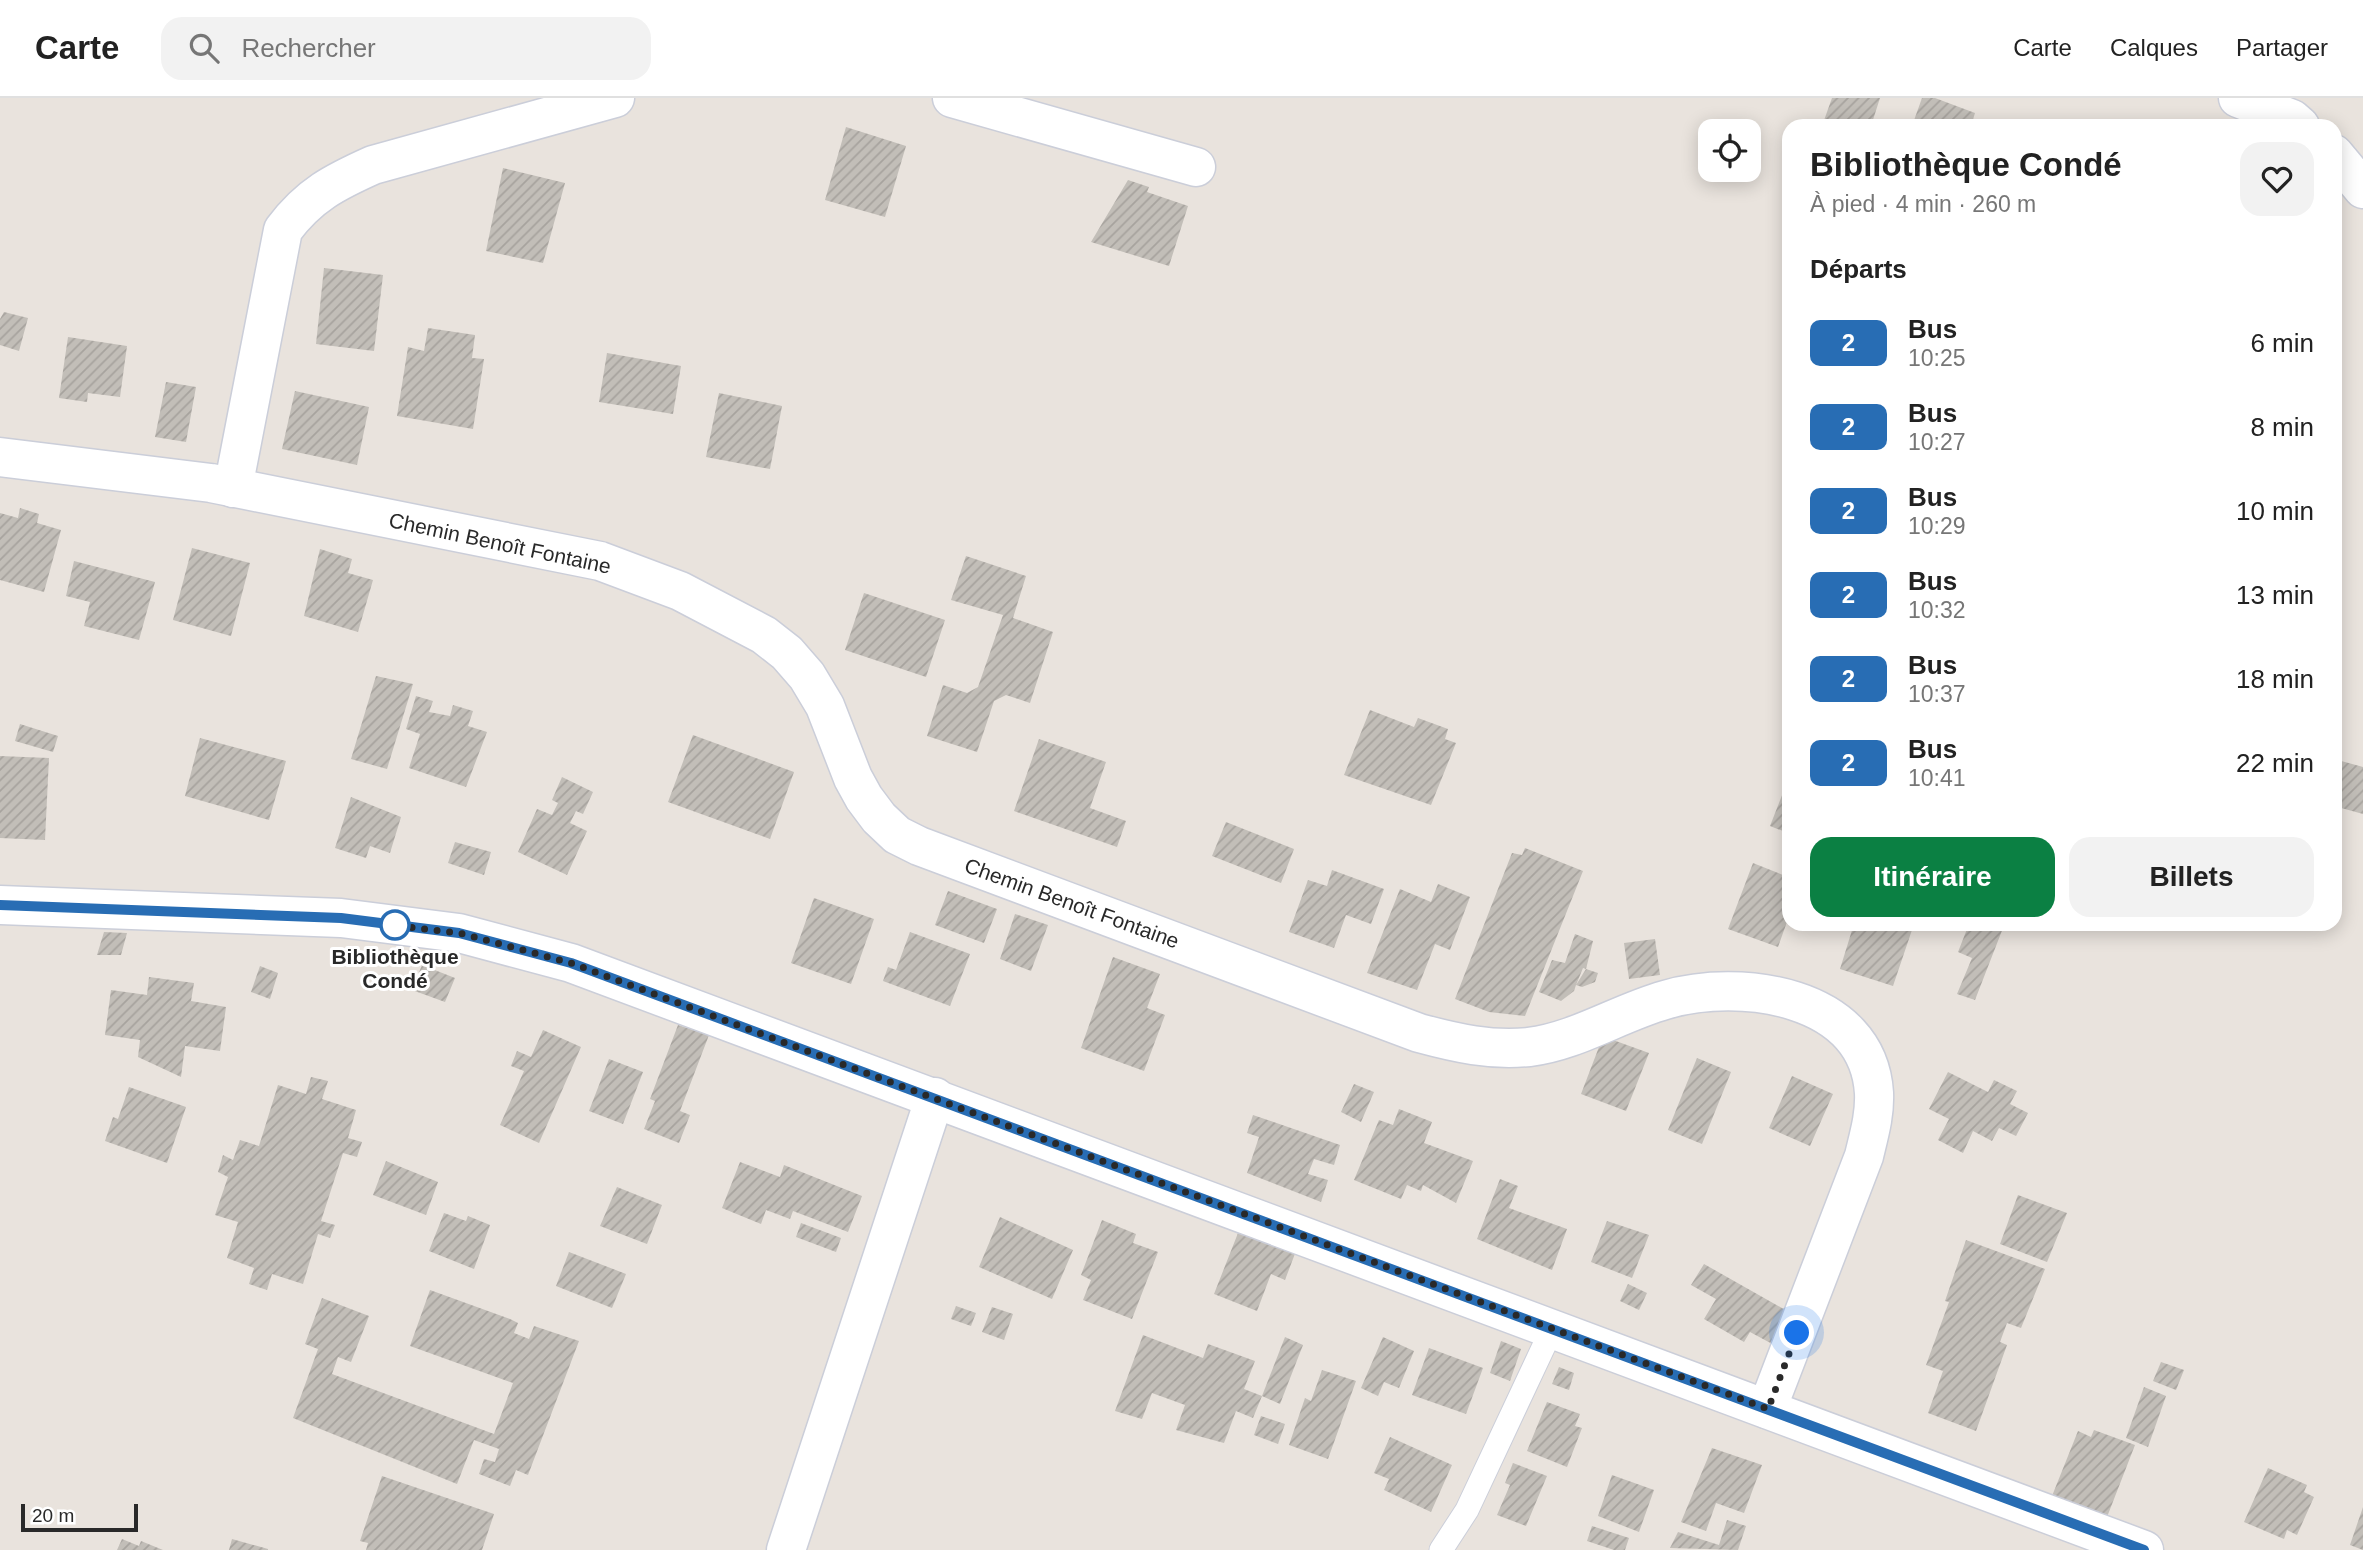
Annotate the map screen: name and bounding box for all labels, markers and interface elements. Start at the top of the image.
search box [161,17,651,80]
text: Carte [35,29,119,66]
icon: search [185,29,223,67]
text: Rechercher [241,33,376,63]
text: Carte [2013,34,2072,61]
text: Calques [2110,34,2198,61]
text: Partager [2236,34,2328,61]
map controls [1698,119,1761,182]
button: locate [1698,119,1761,182]
button: heart [2240,142,2314,216]
text: Bibliothèque Condé [1810,146,2122,183]
text: À pied · 4 min · 260 m [1810,191,2036,217]
text: Départs [1810,254,1907,284]
text: Bus [1908,314,1957,344]
text: 6 min [2250,328,2314,358]
text: 2 [1842,329,1855,356]
text: 10:25 [1908,345,1966,371]
text: Bus [1908,398,1957,428]
text: 8 min [2250,412,2314,442]
text: 2 [1842,413,1855,440]
text: 10:27 [1908,429,1966,455]
text: Bus [1908,482,1957,512]
text: 10 min [2236,496,2314,526]
text: 2 [1842,497,1855,524]
street label: Chemin Benoît Fontaine [387,508,613,578]
text: 10:29 [1908,513,1966,539]
text: Bus [1908,566,1957,596]
text: 13 min [2236,580,2314,610]
text: 2 [1842,581,1855,608]
text: 10:32 [1908,597,1966,623]
text: Bus [1908,650,1957,680]
text: 18 min [2236,664,2314,694]
text: 2 [1842,665,1855,692]
text: 10:37 [1908,681,1966,707]
text: Bus [1908,734,1957,764]
text: 22 min [2236,748,2314,778]
text: 2 [1842,749,1855,776]
text: 10:41 [1908,765,1966,791]
button: Itinéraire [1810,837,2055,917]
button: Billets [2069,837,2314,917]
street label: Chemin Benoît Fontaine [962,853,1182,953]
marker: Bibliothèque Condé [380,910,410,940]
place label: Bibliothèque Condé [331,945,459,992]
your location [1779,1315,1814,1350]
scale bar [21,1501,138,1533]
text: 20 m [32,1505,74,1526]

